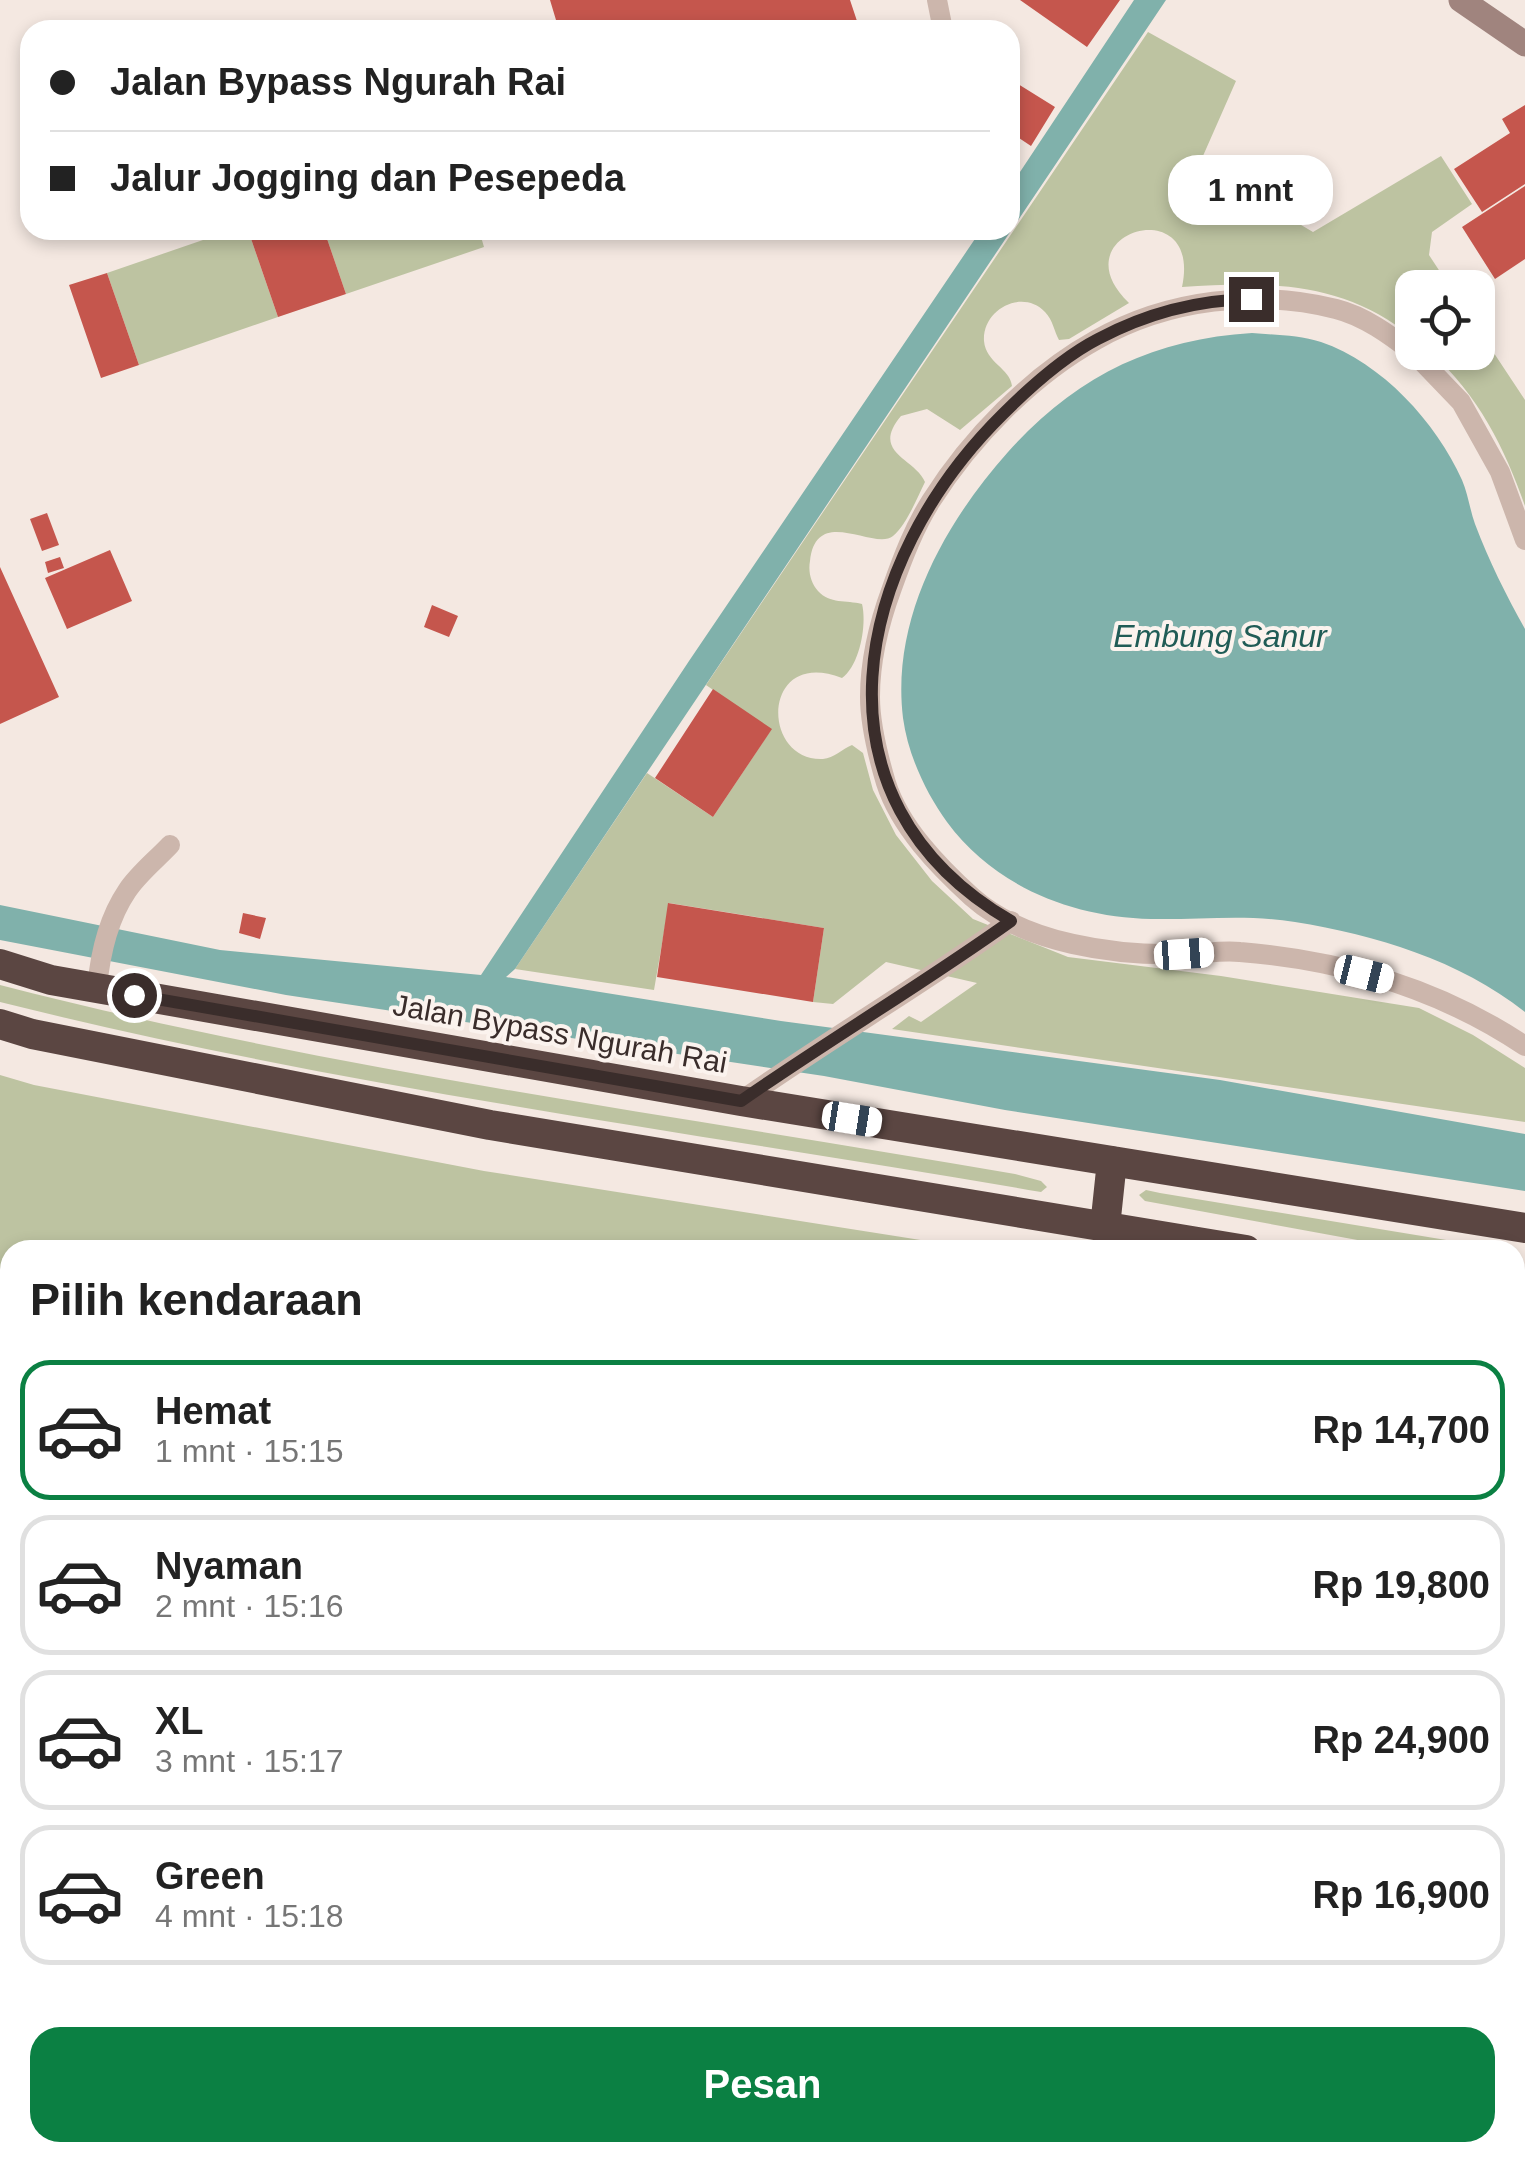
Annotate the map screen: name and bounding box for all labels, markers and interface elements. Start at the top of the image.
text: Jalan Bypass Ngurah Rai [110,61,566,103]
callout: 1 mnt [1168,154,1334,224]
text: Jalur Jogging dan Pesepeda [110,157,625,199]
text: 1 mnt [1208,172,1293,208]
map controls [1395,270,1495,370]
button: locate [1395,270,1495,370]
route end [1229,277,1274,322]
water label: Embung Sanur [1113,618,1328,654]
car [1153,937,1215,971]
car [1331,952,1397,996]
route start [112,973,157,1018]
street label: Jalan Bypass Ngurah Rai [391,988,730,1079]
car [820,1099,884,1139]
text: Pilih kendaraan [30,1274,363,1325]
icon: car [35,1385,125,1475]
text: Hemat [155,1390,271,1432]
text: Rp 14,700 [1313,1409,1490,1451]
text: 1 mnt · 15:15 [155,1433,344,1469]
icon: car [35,1540,125,1630]
text: Nyaman [155,1545,303,1587]
text: Rp 19,800 [1313,1564,1490,1606]
text: 2 mnt · 15:16 [155,1588,344,1624]
icon: car [35,1695,125,1785]
text: XL [155,1700,204,1742]
text: Rp 24,900 [1313,1719,1490,1761]
text: 3 mnt · 15:17 [155,1743,344,1779]
icon: car [35,1850,125,1940]
text: Green [155,1855,265,1897]
text: Rp 16,900 [1313,1874,1490,1916]
text: 4 mnt · 15:18 [155,1898,344,1934]
button: Pesan [30,2027,1495,2142]

